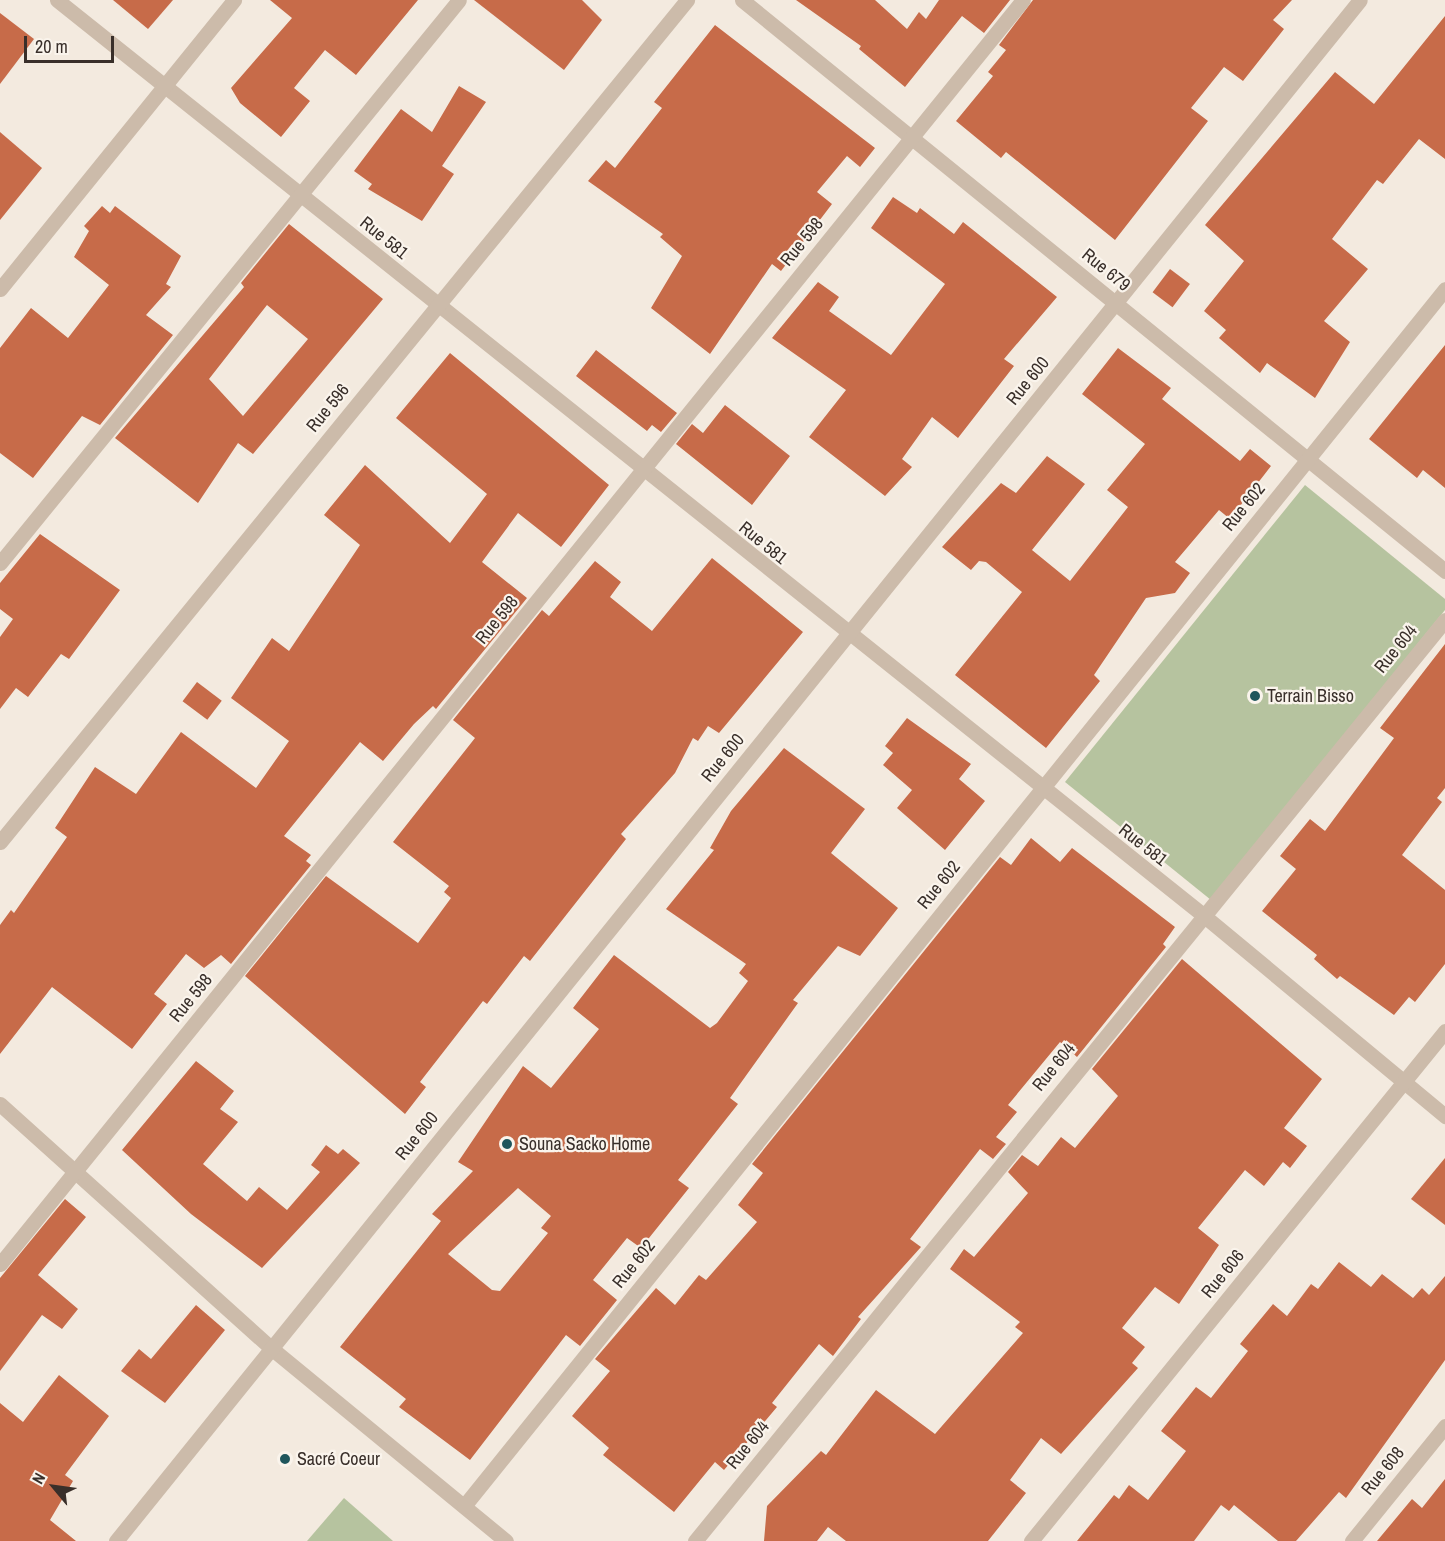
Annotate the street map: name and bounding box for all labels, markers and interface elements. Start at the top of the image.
scale bar [27,24,117,62]
text: 20 m [35,34,68,59]
street label: Rue 581 [356,212,412,264]
street label: Rue 598 [776,214,828,270]
street label: Rue 679 [1078,244,1134,296]
street label: Rue 600 [1002,353,1054,409]
street label: Rue 596 [302,380,354,436]
street label: Rue 602 [1218,479,1270,535]
street label: Rue 581 [735,517,791,569]
street label: Rue 598 [471,592,523,648]
street label: Rue 604 [1370,621,1422,677]
place label: Terrain Bisso [1267,685,1354,707]
marker: Terrain Bisso [1248,689,1262,703]
street label: Rue 600 [697,730,749,786]
street label: Rue 581 [1114,819,1172,871]
street label: Rue 602 [913,857,965,913]
street label: Rue 598 [165,970,217,1026]
street label: Rue 604 [1028,1039,1080,1095]
street label: Rue 600 [391,1108,443,1164]
place label: Souna Sacko Home [519,1133,650,1155]
marker: Souna Sacko Home [500,1137,514,1151]
street label: Rue 602 [608,1236,660,1292]
street label: Rue 606 [1197,1246,1249,1302]
street label: Rue 604 [722,1417,774,1473]
street label: Rue 608 [1357,1443,1409,1499]
place label: Sacré Coeur [297,1448,380,1470]
marker: Sacré Coeur [278,1452,292,1466]
north arrow [24,1457,84,1517]
text: N [26,1469,50,1488]

